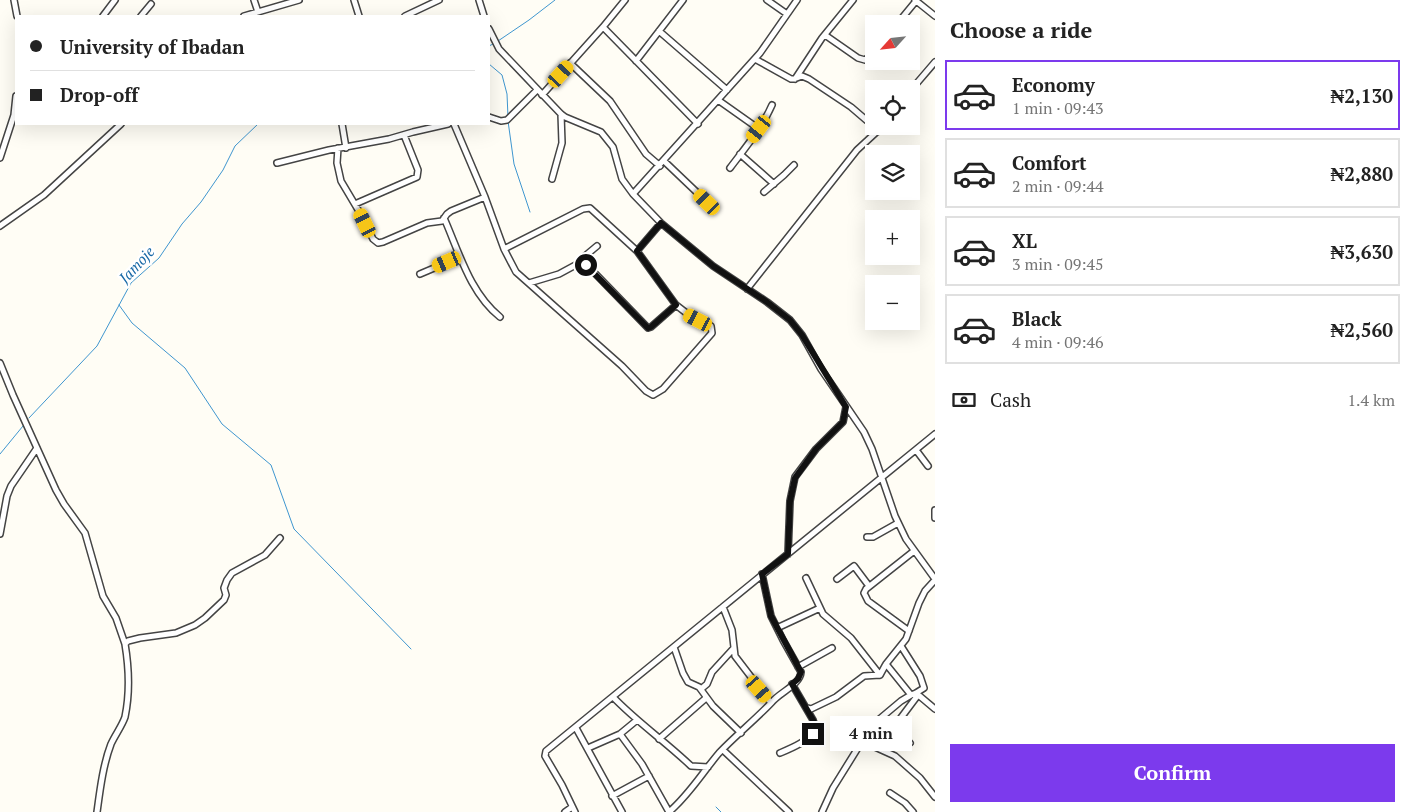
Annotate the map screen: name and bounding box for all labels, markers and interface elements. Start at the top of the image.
north arrow [865,15,920,70]
map controls [865,15,920,330]
text: Choose a ride [950,15,1092,44]
text: University of Ibadan [60,34,245,59]
car [545,58,576,90]
text: Economy [1012,72,1095,97]
icon: car [952,73,997,118]
button: locate [865,80,920,135]
text: Drop-off [60,82,138,107]
text: ₦2,130 [1331,83,1393,108]
text: 1 min · 09:43 [1012,97,1104,119]
car [743,113,774,145]
button: layers [865,145,920,200]
text: Comfort [1012,150,1087,175]
icon: car [952,151,997,196]
text: ₦2,880 [1331,161,1393,186]
text: 2 min · 09:44 [1012,175,1104,197]
car [690,186,723,218]
car [351,206,378,240]
button: + [865,210,920,265]
text: XL [1012,228,1037,253]
icon: car [952,229,997,274]
text: ₦3,630 [1331,239,1393,264]
water label: Jamoje [113,241,159,288]
car [430,249,463,275]
text: 3 min · 09:45 [1012,253,1104,275]
route start [575,254,597,276]
button: − [865,275,920,330]
text: Black [1012,306,1062,331]
car [681,307,714,333]
icon: car [952,307,997,352]
text: ₦2,560 [1331,317,1393,342]
text: 4 min · 09:46 [1012,331,1104,353]
icon: cash [950,386,978,414]
text: Cash [990,387,1031,412]
text: 1.4 km [1348,389,1395,411]
car [743,673,774,705]
callout: 4 min [830,716,913,752]
text: 4 min [849,722,893,744]
route end [802,723,824,745]
button: Confirm [950,744,1395,802]

